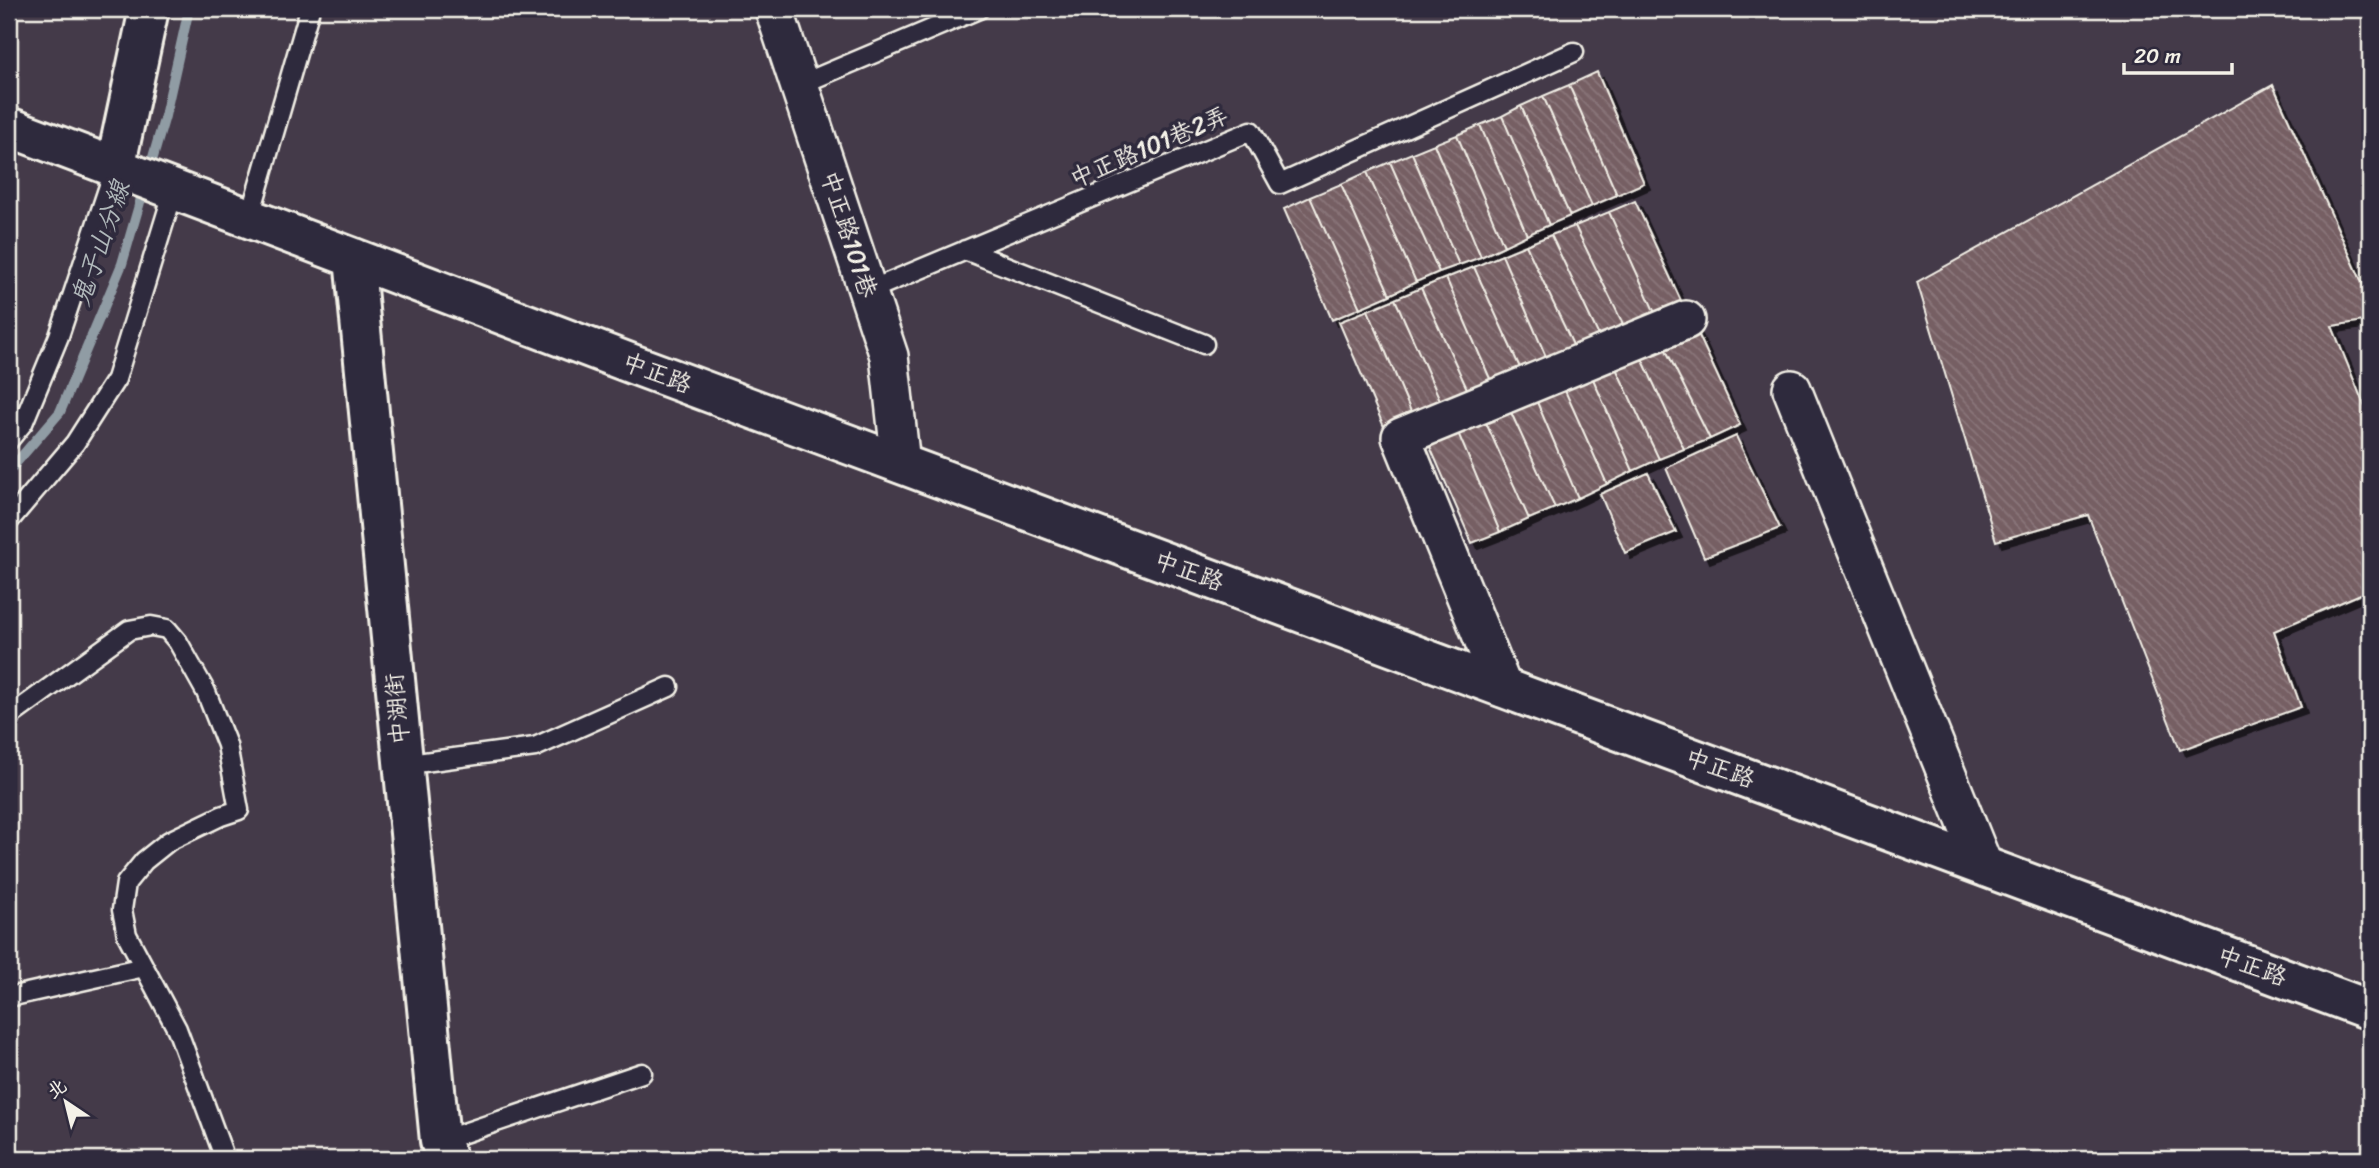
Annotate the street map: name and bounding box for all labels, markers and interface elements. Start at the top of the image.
scale bar [2124,32,2232,76]
text: 20 m [2134,37,2181,75]
street label: 中正路101巷2弄 [1063,95,1235,199]
street label: 中正路101巷 [809,165,889,303]
water label: 鬼子山分線 [57,172,144,312]
street label: 中正路 [616,340,698,406]
street label: 中正路 [1148,539,1230,603]
street label: 中湖街 [373,671,421,747]
street label: 中正路 [1679,736,1761,800]
street label: 中正路 [2211,934,2293,998]
north arrow [32,1066,102,1136]
text: 北 [39,1070,74,1107]

